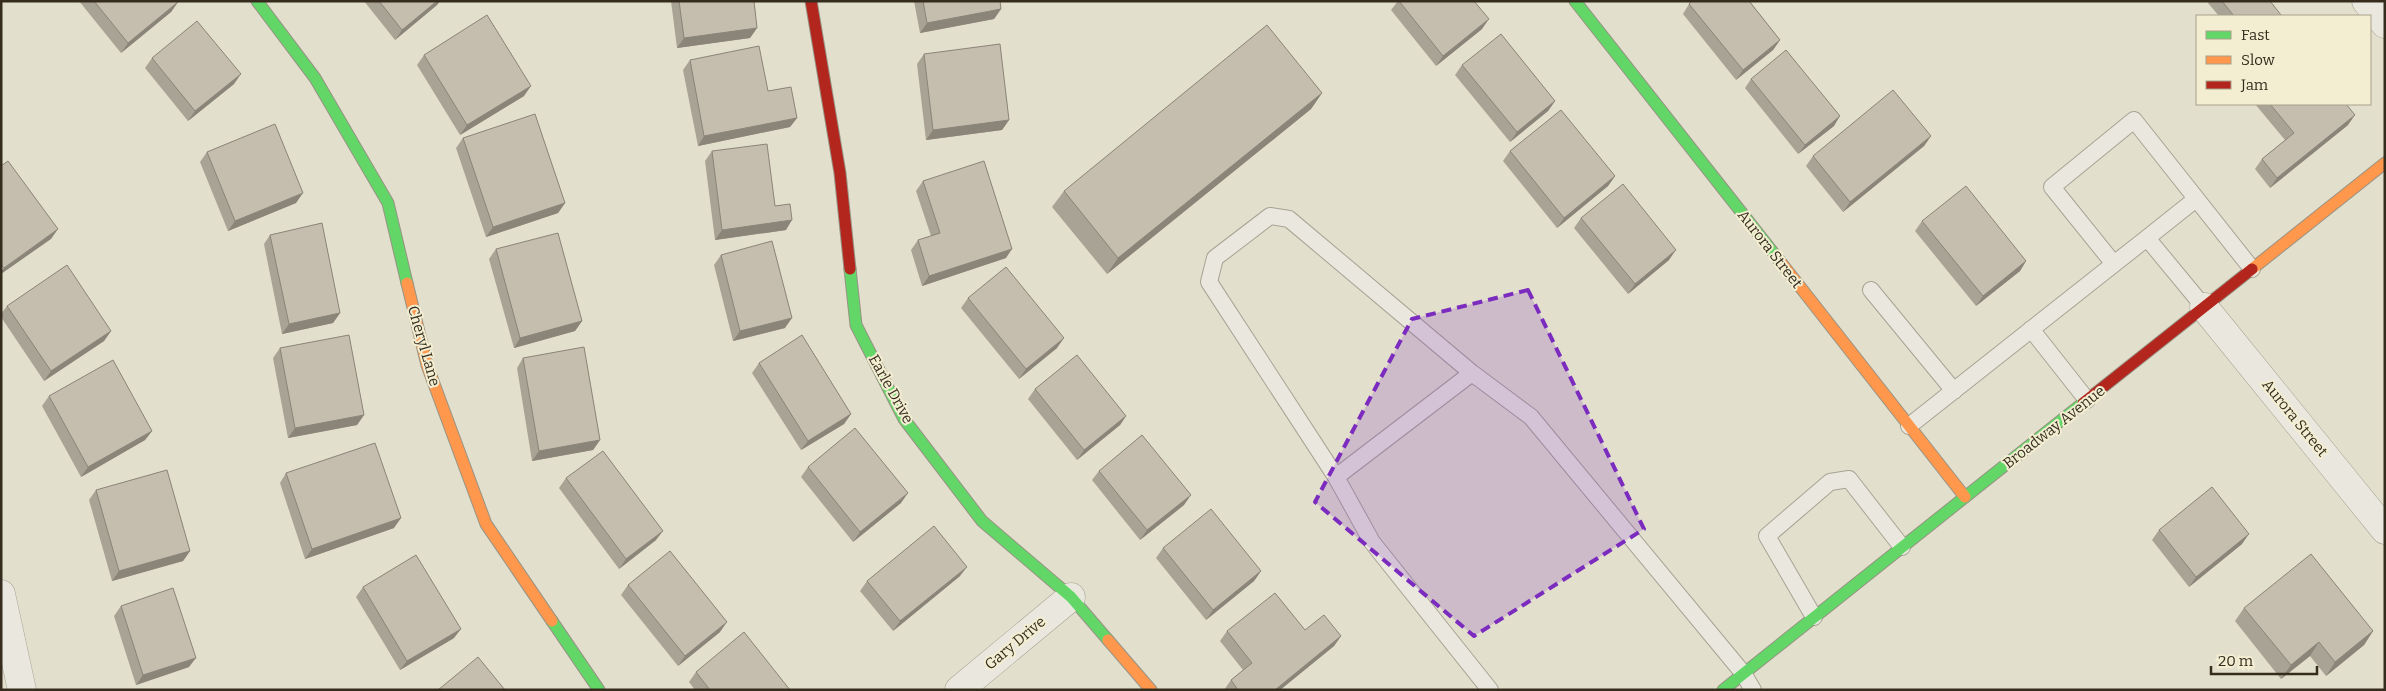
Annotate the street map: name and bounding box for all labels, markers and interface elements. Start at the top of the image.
legend [2196,15,2371,105]
text: Fast [2241,26,2270,44]
text: Slow [2241,51,2276,69]
text: Jam [2240,76,2269,94]
street label: Aurora Street [1734,206,1806,292]
street label: Cheryl Lane [404,304,444,388]
street label: Earle Drive [865,351,917,427]
street label: Aurora Street [2258,376,2332,461]
street label: Broadway Avenue [2000,382,2108,472]
street label: Gary Drive [981,612,1049,674]
scale bar [2211,644,2317,676]
text: 20 m [2218,652,2254,670]

